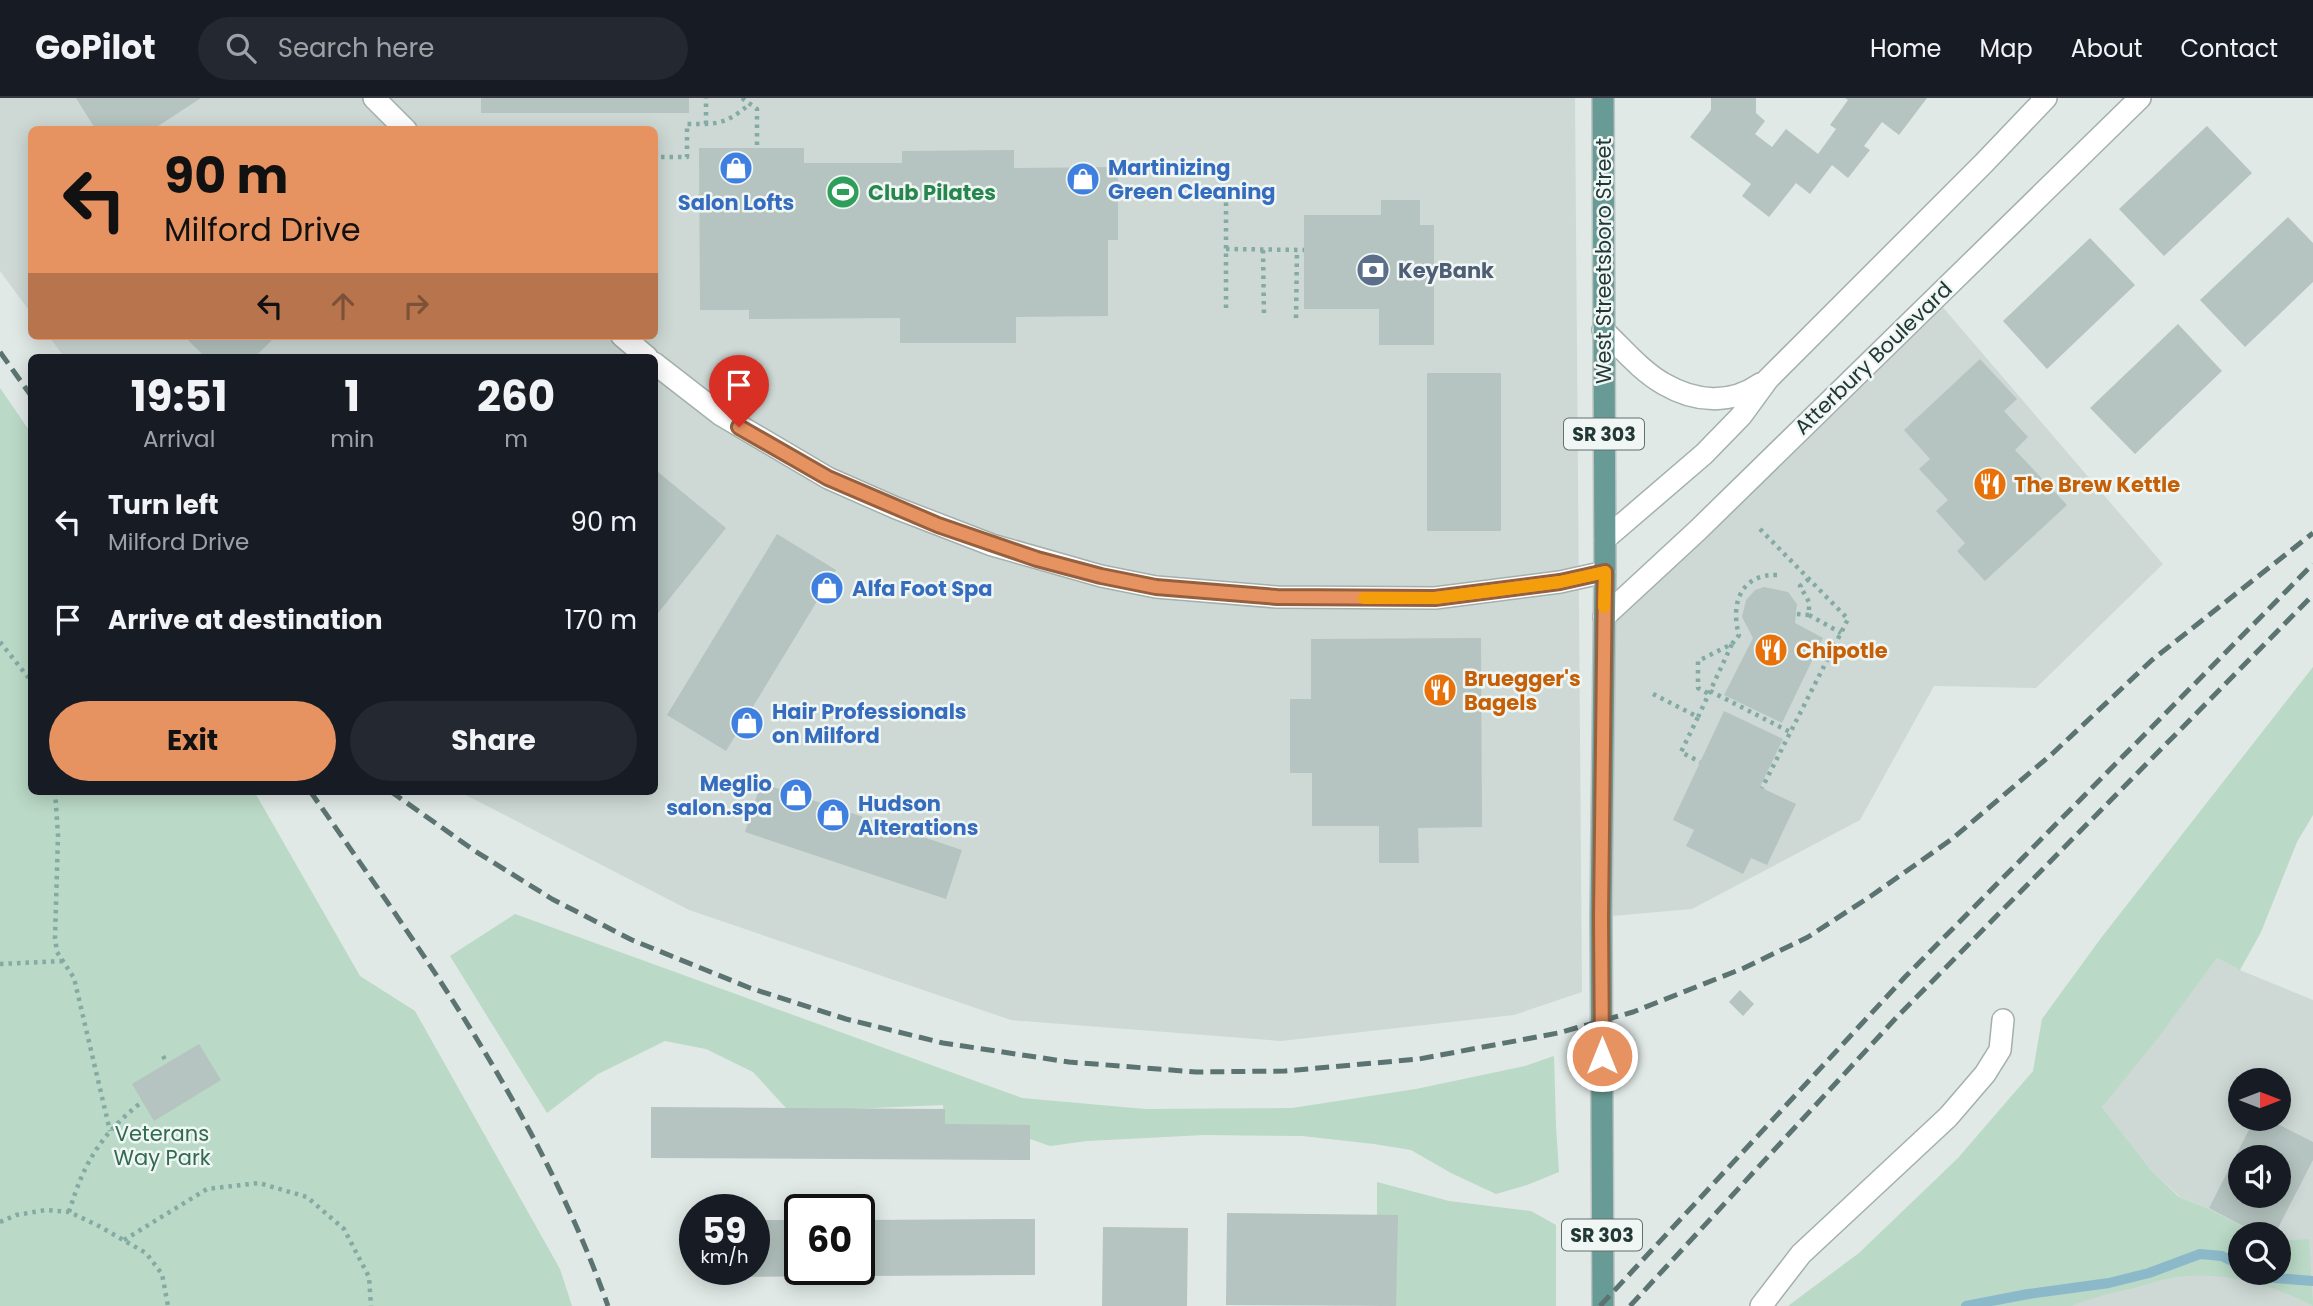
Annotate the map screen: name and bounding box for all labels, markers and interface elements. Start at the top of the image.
search box [198,17,688,80]
text: GoPilot [35,24,156,71]
icon: search [222,29,260,67]
text: Search here [278,30,434,66]
text: Home [1870,32,1942,65]
text: Map [1980,32,2033,65]
text: About [2071,32,2142,65]
text: Contact [2180,32,2278,65]
street label: West Streetsboro Street [1589,138,1618,384]
text: 90 m [164,142,288,210]
shop icon: Salon Lofts [717,149,755,187]
place label: Martinizing Green Cleaning [1108,153,1276,206]
icon: left [49,154,140,245]
shop icon: Martinizing Green Cleaning [1064,160,1102,198]
sports icon: Club Pilates [824,173,862,211]
place label: Club Pilates [868,178,996,207]
place label: Salon Lofts [678,188,794,217]
text: Milford Drive [164,207,361,252]
bank icon: KeyBank [1354,251,1392,289]
place label: KeyBank [1398,256,1494,285]
street label: Atterbury Boulevard [1788,275,1958,441]
icon: left [251,287,289,325]
icon: ahead [324,287,362,325]
icon: right [397,287,435,325]
pin [709,355,769,427]
icon: arrive [720,366,758,404]
text: 19:51 [131,367,227,426]
text: 1 [344,367,360,426]
text: 260 [477,367,555,426]
road number: SR 303 [1564,418,1644,450]
text: Arrival [143,423,215,455]
text: min [330,423,374,455]
text: m [504,423,528,455]
restaurant icon: The Brew Kettle [1971,465,2009,503]
place label: The Brew Kettle [2014,470,2180,499]
text: Turn left [108,487,219,523]
icon: left [49,503,87,541]
text: 90 m [571,504,637,540]
text: Milford Drive [108,526,249,558]
shop icon: Alfa Foot Spa [808,569,846,607]
place label: Alfa Foot Spa [852,574,993,603]
icon: arrive [49,601,87,639]
text: Arrive at destination [108,602,383,638]
text: 170 m [564,602,637,638]
restaurant icon: Chipotle [1752,631,1790,669]
place label: Chipotle [1796,636,1888,665]
place label: Bruegger's Bagels [1464,664,1581,717]
restaurant icon: Bruegger's Bagels [1421,671,1459,709]
place label: Hair Professionals on Milford [772,697,967,750]
button: Exit [49,701,336,781]
button: Share [350,701,637,781]
shop icon: Hair Professionals on Milford [728,704,766,742]
place label: Meglio salon.spa [666,769,772,822]
shop icon: Meglio salon.spa [777,776,815,814]
place label: Hudson Alterations [858,789,978,842]
shop icon: Hudson Alterations [814,796,852,834]
position arrow [1565,1019,1639,1093]
north arrow [2228,1068,2291,1130]
map controls [2228,1068,2291,1285]
park label: Veterans Way Park [113,1119,211,1172]
button: sound [2228,1145,2291,1208]
speed limit sign: 60 [784,1194,875,1285]
text: 59 [702,1206,747,1255]
road number: SR 303 [1562,1219,1642,1250]
button: search [2228,1222,2291,1285]
text: km/h [701,1244,748,1269]

